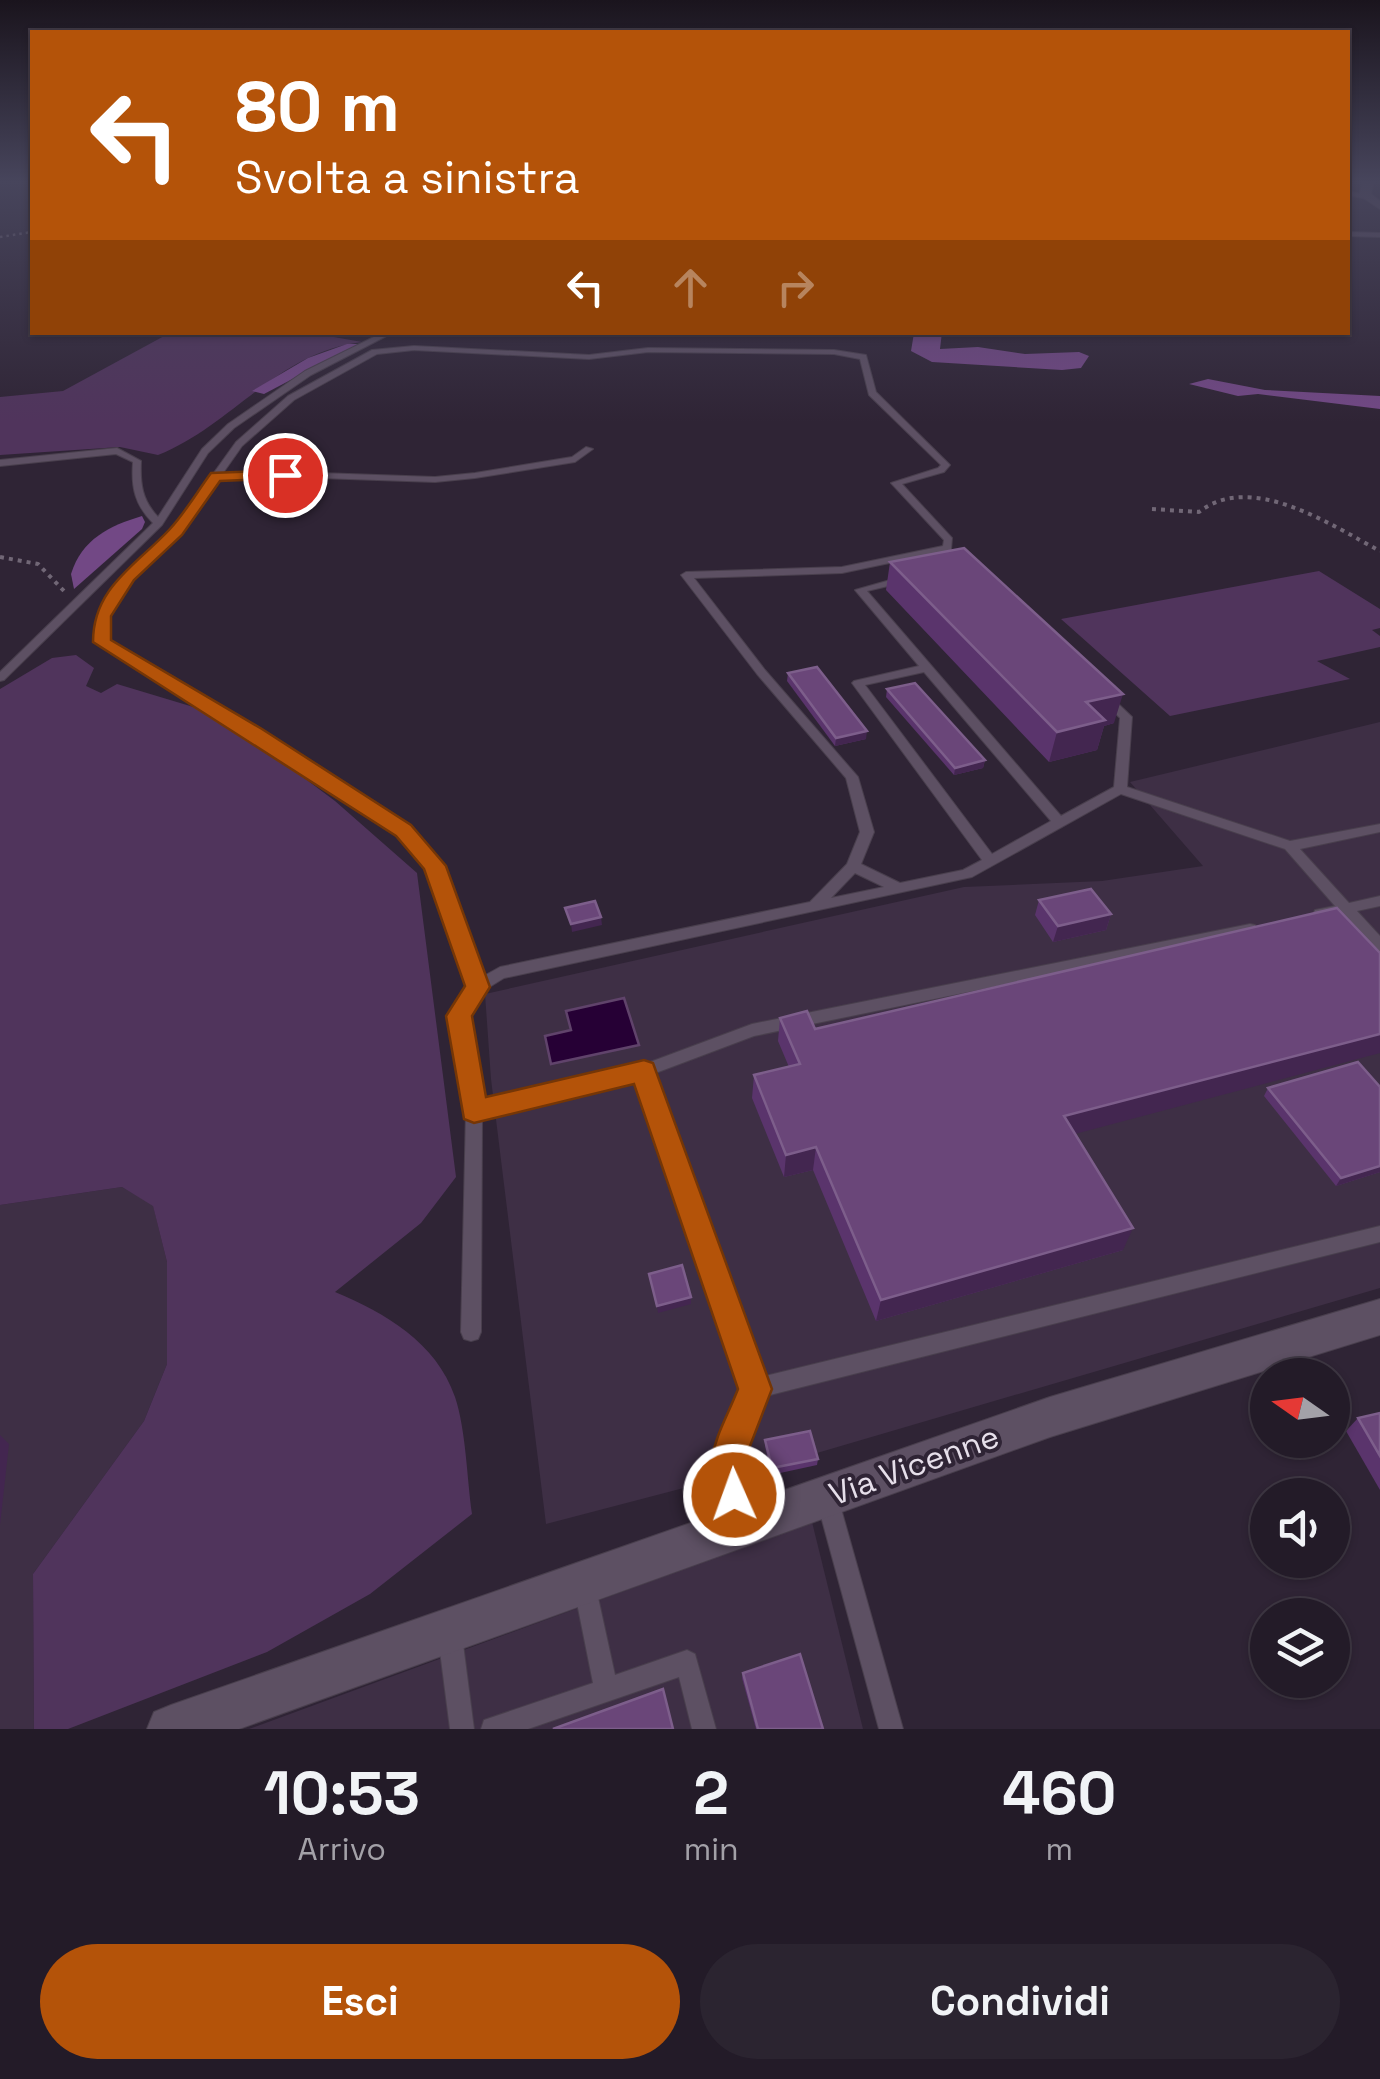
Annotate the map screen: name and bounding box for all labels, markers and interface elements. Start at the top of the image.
text: 80 m [235,62,400,151]
icon: left [70,70,200,200]
text: Svolta a sinistra [235,149,580,206]
icon: left [558,260,613,315]
icon: ahead [663,260,718,315]
icon: right [768,260,823,315]
pin [243,433,328,518]
icon: arrive [258,448,313,503]
north arrow [1250,1358,1350,1458]
map controls [1250,1358,1350,1698]
street label: Via Vicenne [824,1416,1004,1514]
position arrow [682,1443,786,1547]
button: sound [1250,1478,1350,1578]
button: layers [1250,1598,1350,1698]
text: 10:53 [264,1755,420,1832]
text: 2 [693,1755,729,1832]
text: 460 [1002,1755,1116,1832]
text: Arrivo [298,1829,386,1869]
text: min [684,1829,739,1869]
text: m [1046,1829,1073,1869]
button: Esci [40,1944,680,2059]
button: Condividi [700,1944,1340,2059]

